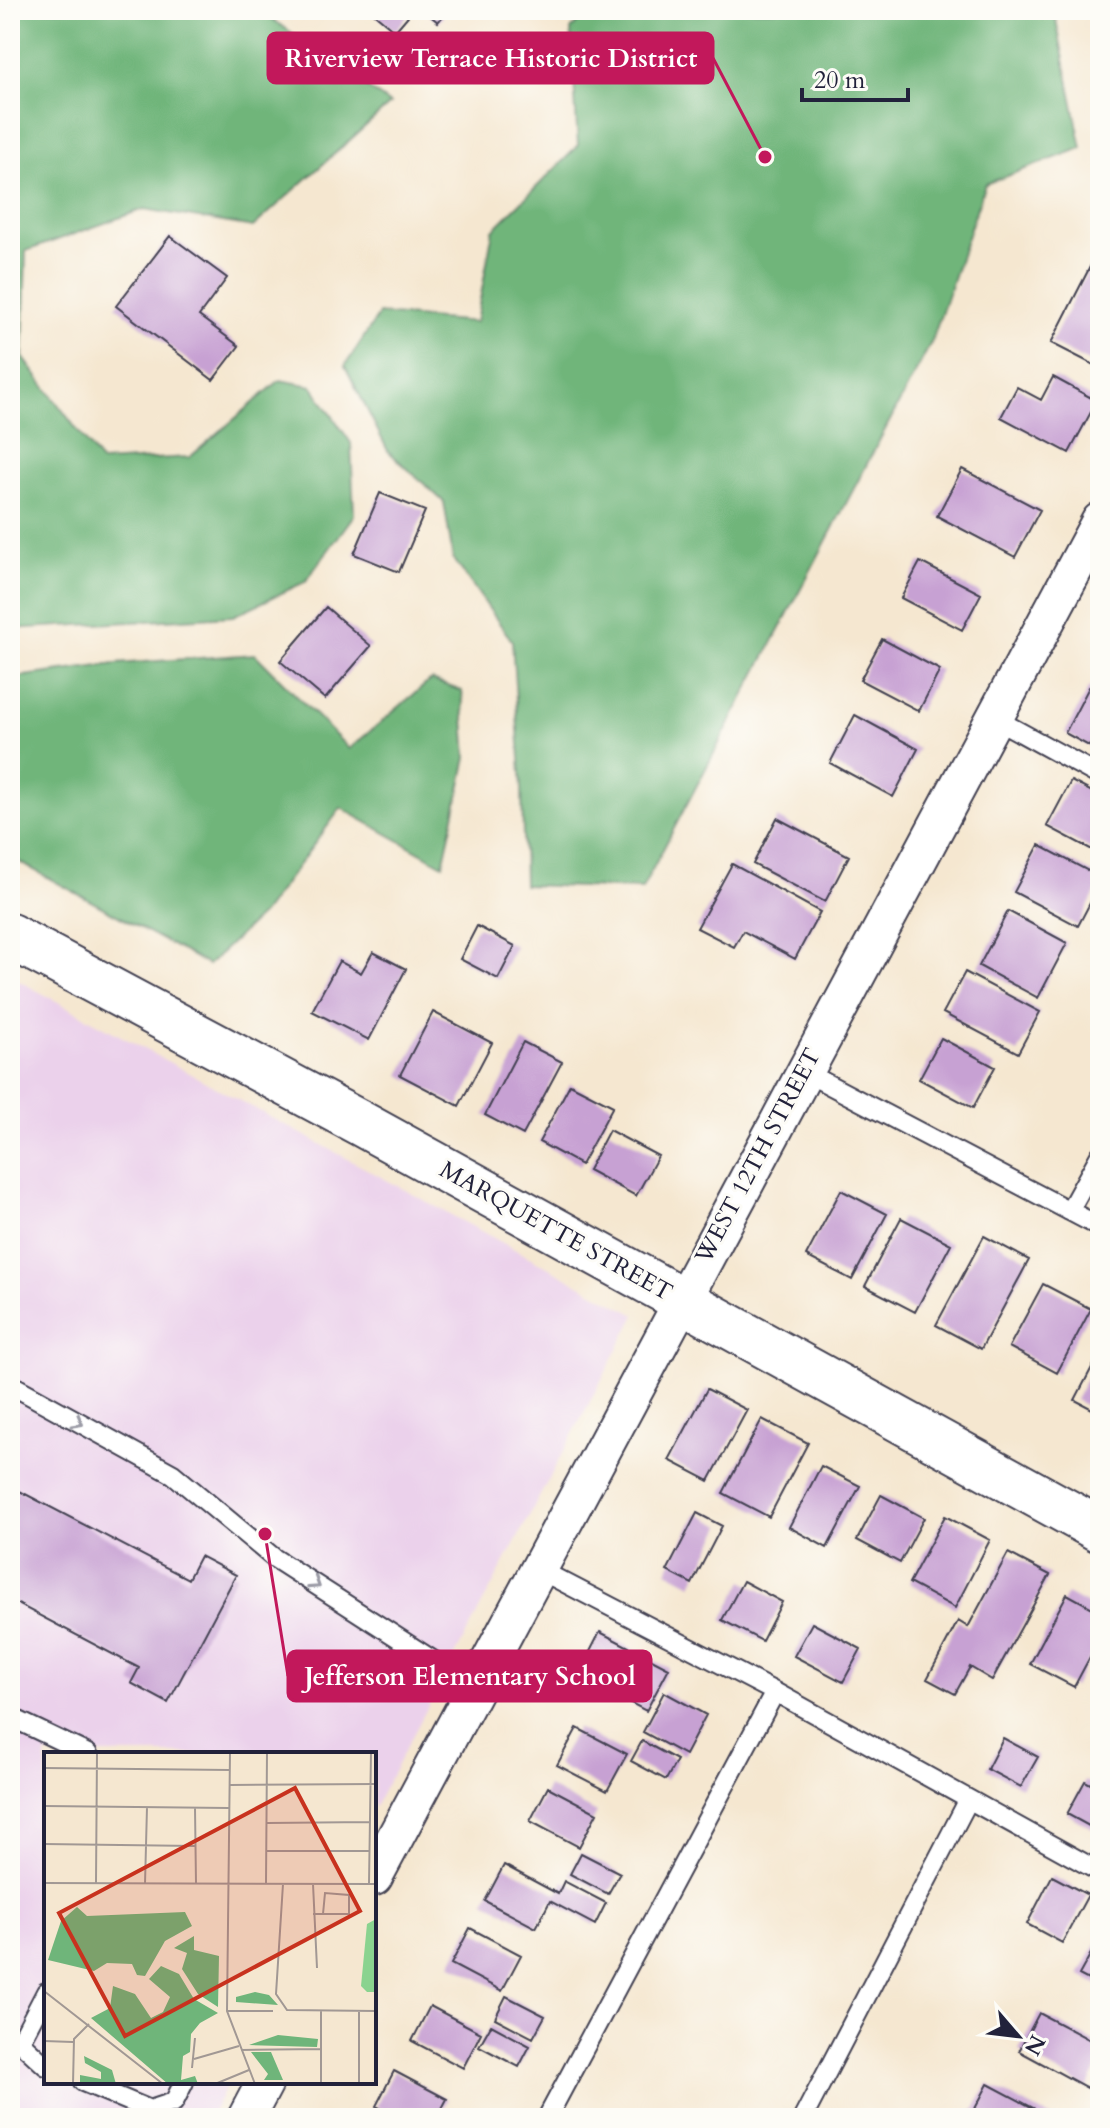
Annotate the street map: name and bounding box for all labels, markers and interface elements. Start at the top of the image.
callout: Riverview Terrace Historic District [268,33,713,83]
text: Riverview Terrace Historic District [285,41,697,76]
scale bar [802,52,908,102]
text: 20 m [814,64,866,97]
street label: WEST 12TH STREET [687,1042,829,1270]
street label: MARQUETTE STREET [434,1153,678,1309]
one-way arrow [70,1412,85,1427]
one-way arrow [306,1575,320,1590]
callout: Jefferson Elementary School [288,1651,651,1701]
text: Jefferson Elementary School [300,1659,636,1694]
inset map [44,1752,376,2084]
north arrow [978,1996,1058,2076]
text: N [1017,2029,1053,2060]

